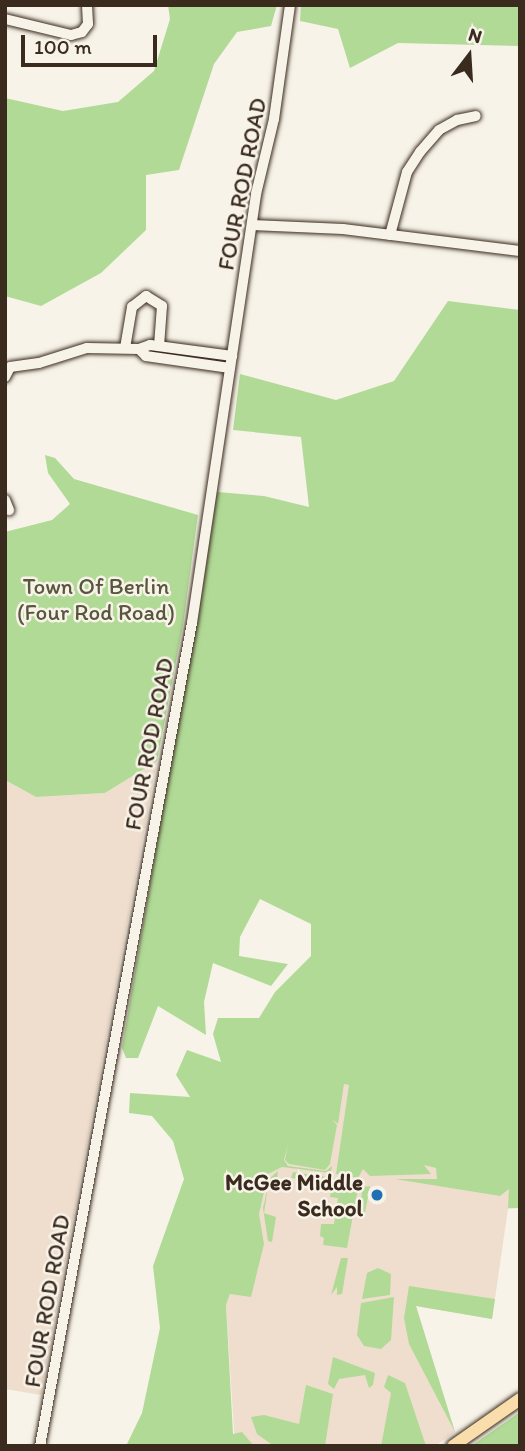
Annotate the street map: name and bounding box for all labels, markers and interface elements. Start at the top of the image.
scale bar [24,21,161,65]
north arrow [434,21,504,91]
text: N [466,23,485,48]
text: 100 m [34,34,92,59]
street label: FOUR ROD ROAD [212,96,272,272]
park label: Town Of Berlin (Four Rod Road) [17,572,175,626]
street label: FOUR ROD ROAD [119,656,179,832]
place label: McGee Middle School [225,1168,363,1222]
marker: McGee Middle School [369,1187,385,1203]
street label: FOUR ROD ROAD [18,1213,76,1389]

